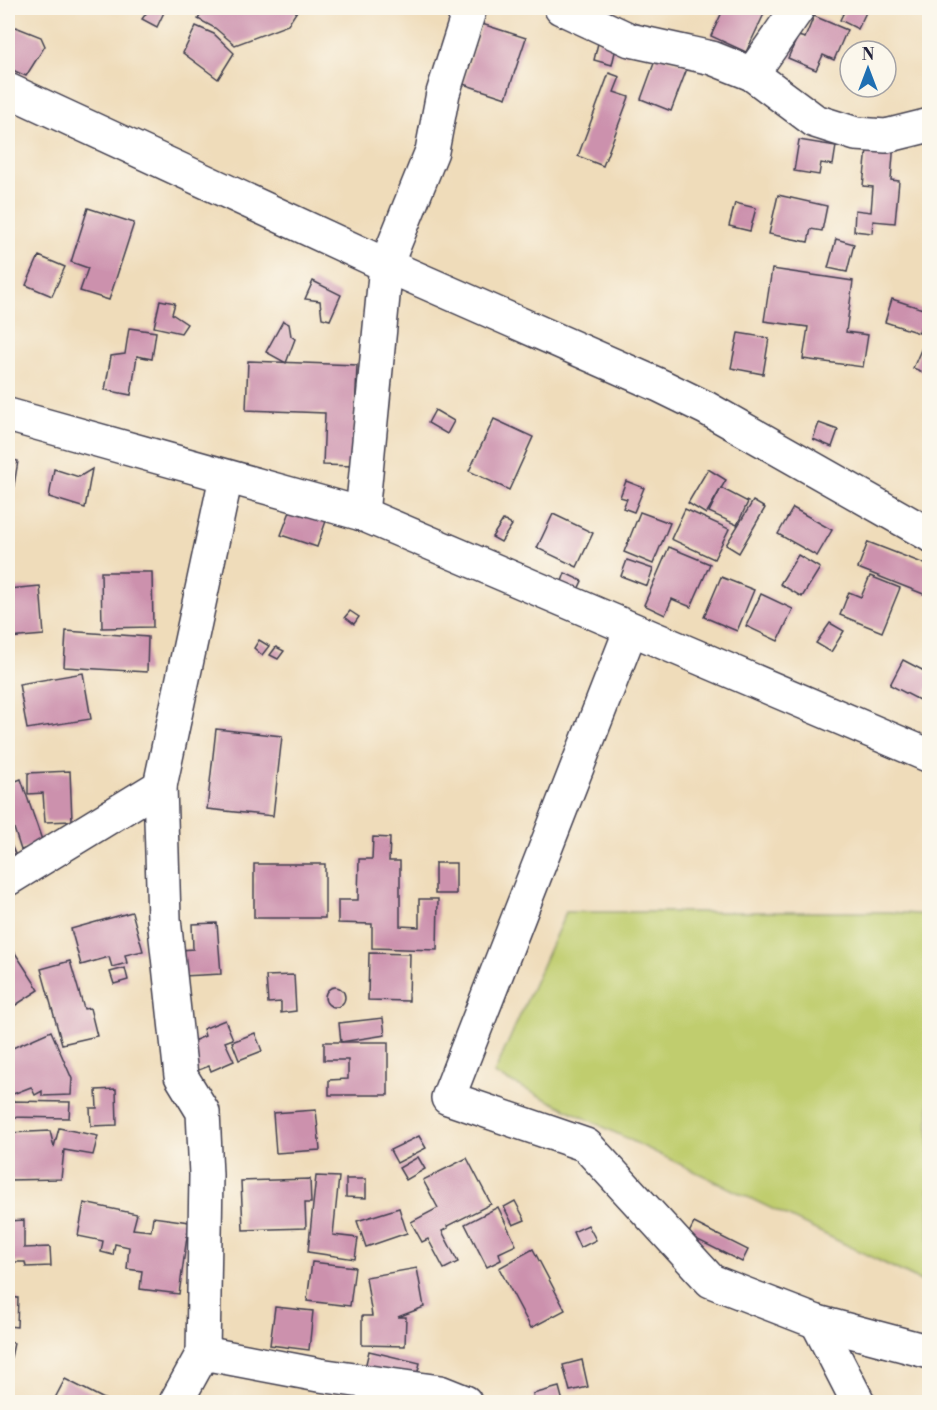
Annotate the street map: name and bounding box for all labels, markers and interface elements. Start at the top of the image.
north arrow [838,39,898,99]
text: N [862,45,875,65]

